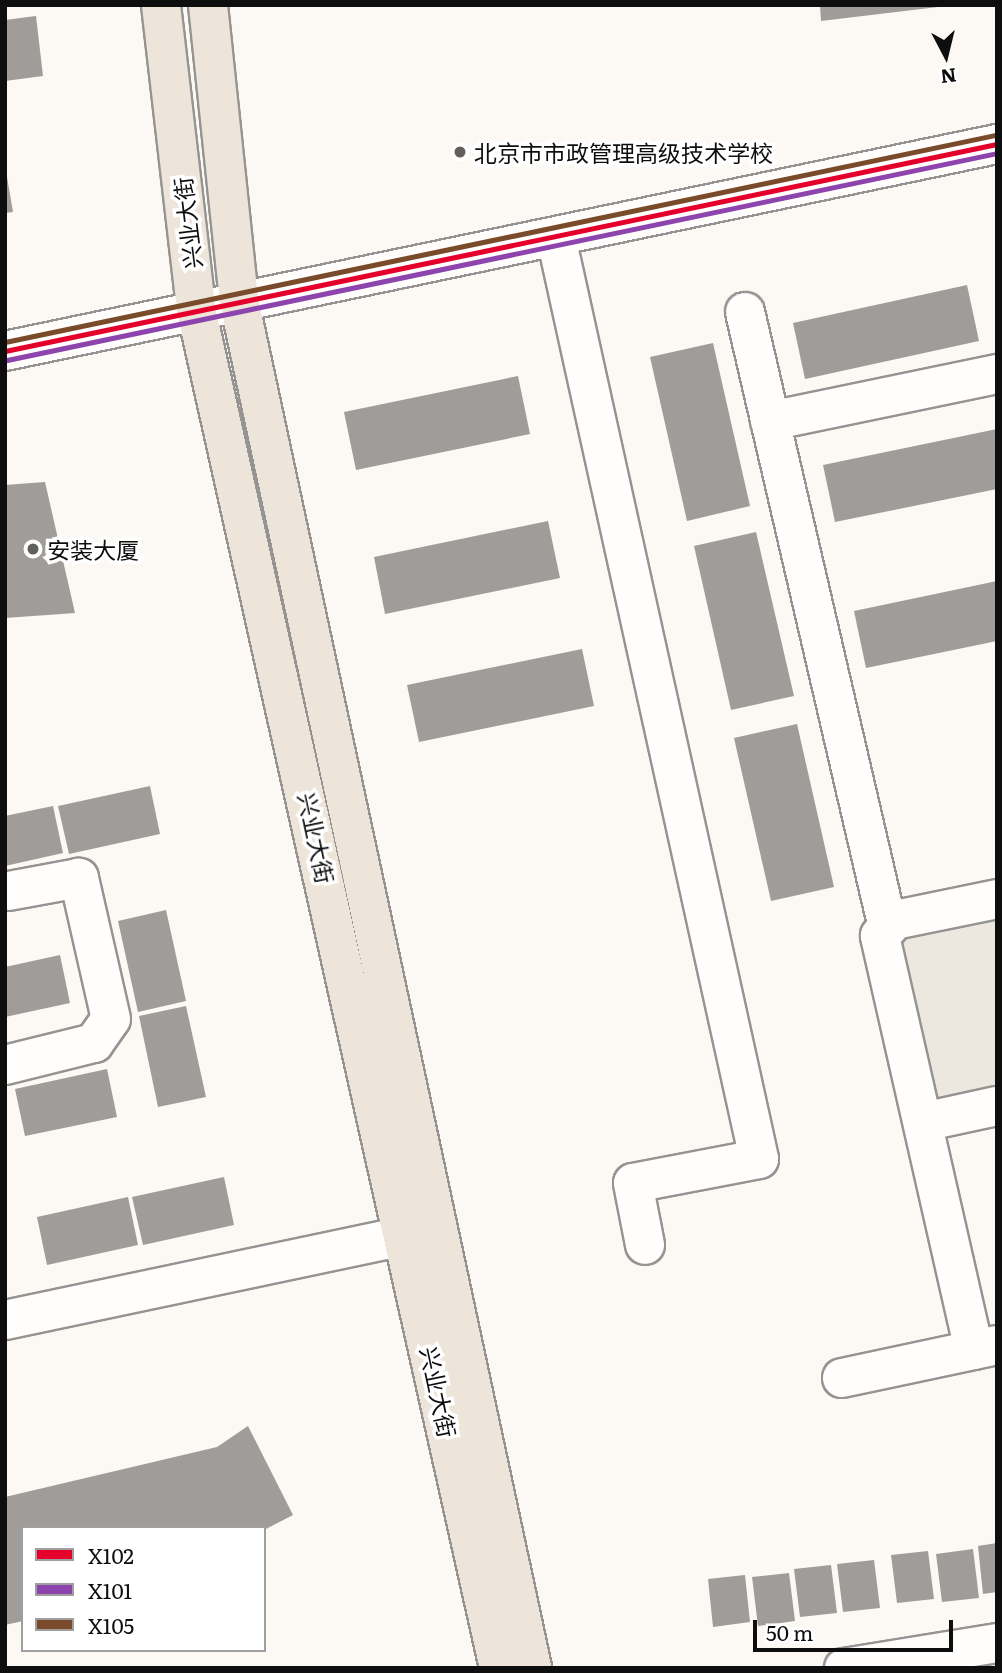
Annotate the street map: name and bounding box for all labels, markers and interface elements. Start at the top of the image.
north arrow [911,21,981,91]
text: N [939,62,958,92]
place label: 北京市市政管理高级技术学校 [474,138,773,166]
marker: 北京市市政管理高级技术学校 [452,144,468,160]
street label: 兴业大街 [168,176,206,270]
place label: 安装大厦 [47,535,139,563]
marker: 安装大厦 [25,541,41,557]
street label: 兴业大街 [294,790,340,886]
street label: 兴业大街 [416,1344,462,1440]
legend [21,1526,266,1652]
text: X102 [88,1539,134,1570]
text: X101 [88,1574,132,1605]
scale bar [757,1606,956,1650]
text: X105 [88,1609,134,1640]
text: 50 m [766,1616,813,1647]

